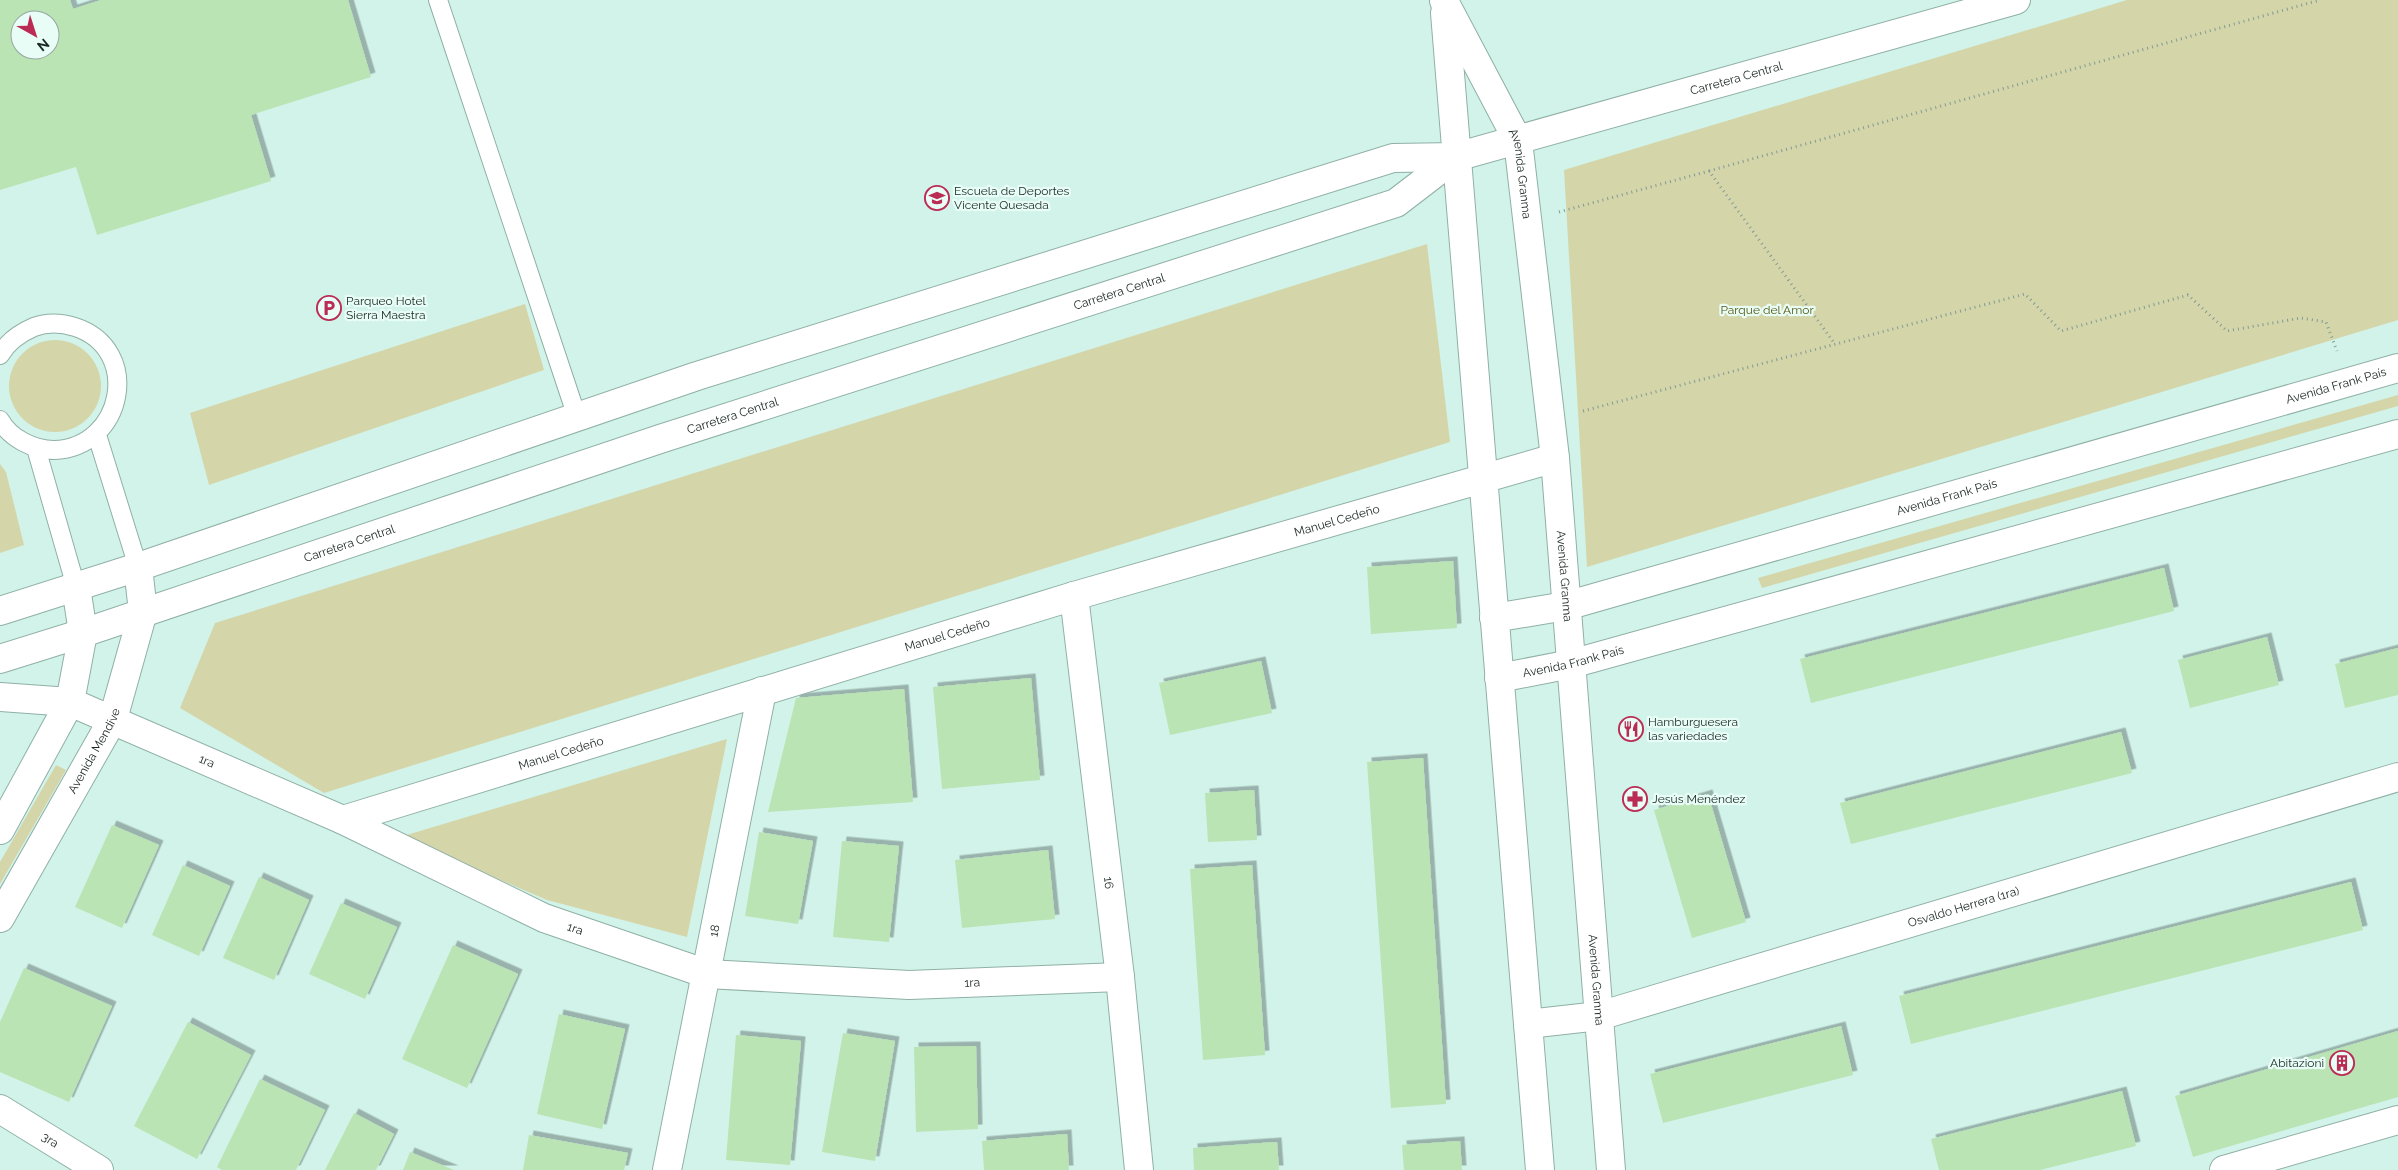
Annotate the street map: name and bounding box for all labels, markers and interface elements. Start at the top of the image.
north arrow [10,10,60,60]
text: N [34,36,52,55]
street label: Carretera Central [1689,59,1785,98]
street label: Avenida Granma [1506,126,1534,220]
place label: Escuela de Deportes Vicente Quesada [954,184,1070,212]
school or university icon: Escuela de Deportes Vicente Quesada [924,185,950,211]
street label: Carretera Central [1072,270,1167,313]
place label: Parqueo Hotel Sierra Maestra [346,294,427,322]
parking icon: Parqueo Hotel Sierra Maestra [316,295,342,321]
park label: Parque del Amor [1720,303,1814,317]
street label: Avenida Frank País [2284,365,2388,407]
street label: Carretera Central [685,394,781,437]
street label: Avenida Frank País [1895,476,1999,518]
street label: Manuel Cedeño [1293,502,1381,539]
street label: Carretera Central [302,521,397,565]
street label: Avenida Granma [1554,530,1575,622]
street label: Manuel Cedeño [903,615,991,654]
street label: Avenida Frank País [1521,643,1626,680]
street label: Avenida Mendive [65,707,123,796]
place label: Hamburguesera las variedades [1648,715,1738,743]
restaurant icon: Hamburguesera las variedades [1618,716,1644,742]
street label: Manuel Cedeño [517,734,605,773]
street label: 1ra [197,752,217,771]
pharmacy icon: Jesús Menéndez [1622,786,1648,812]
place label: Jesús Menéndez [1652,792,1745,806]
street label: 16 [1101,876,1116,890]
street label: Osvaldo Herrera (1ra) [1906,884,2021,930]
street label: 1ra [565,920,585,938]
street label: 18 [706,923,723,938]
street label: Avenida Granma [1585,934,1607,1026]
street label: 1ra [964,975,980,990]
building icon: Abitazioni [2329,1050,2355,1076]
place label: Abitazioni [2270,1056,2324,1070]
street label: 3ra [39,1129,61,1150]

